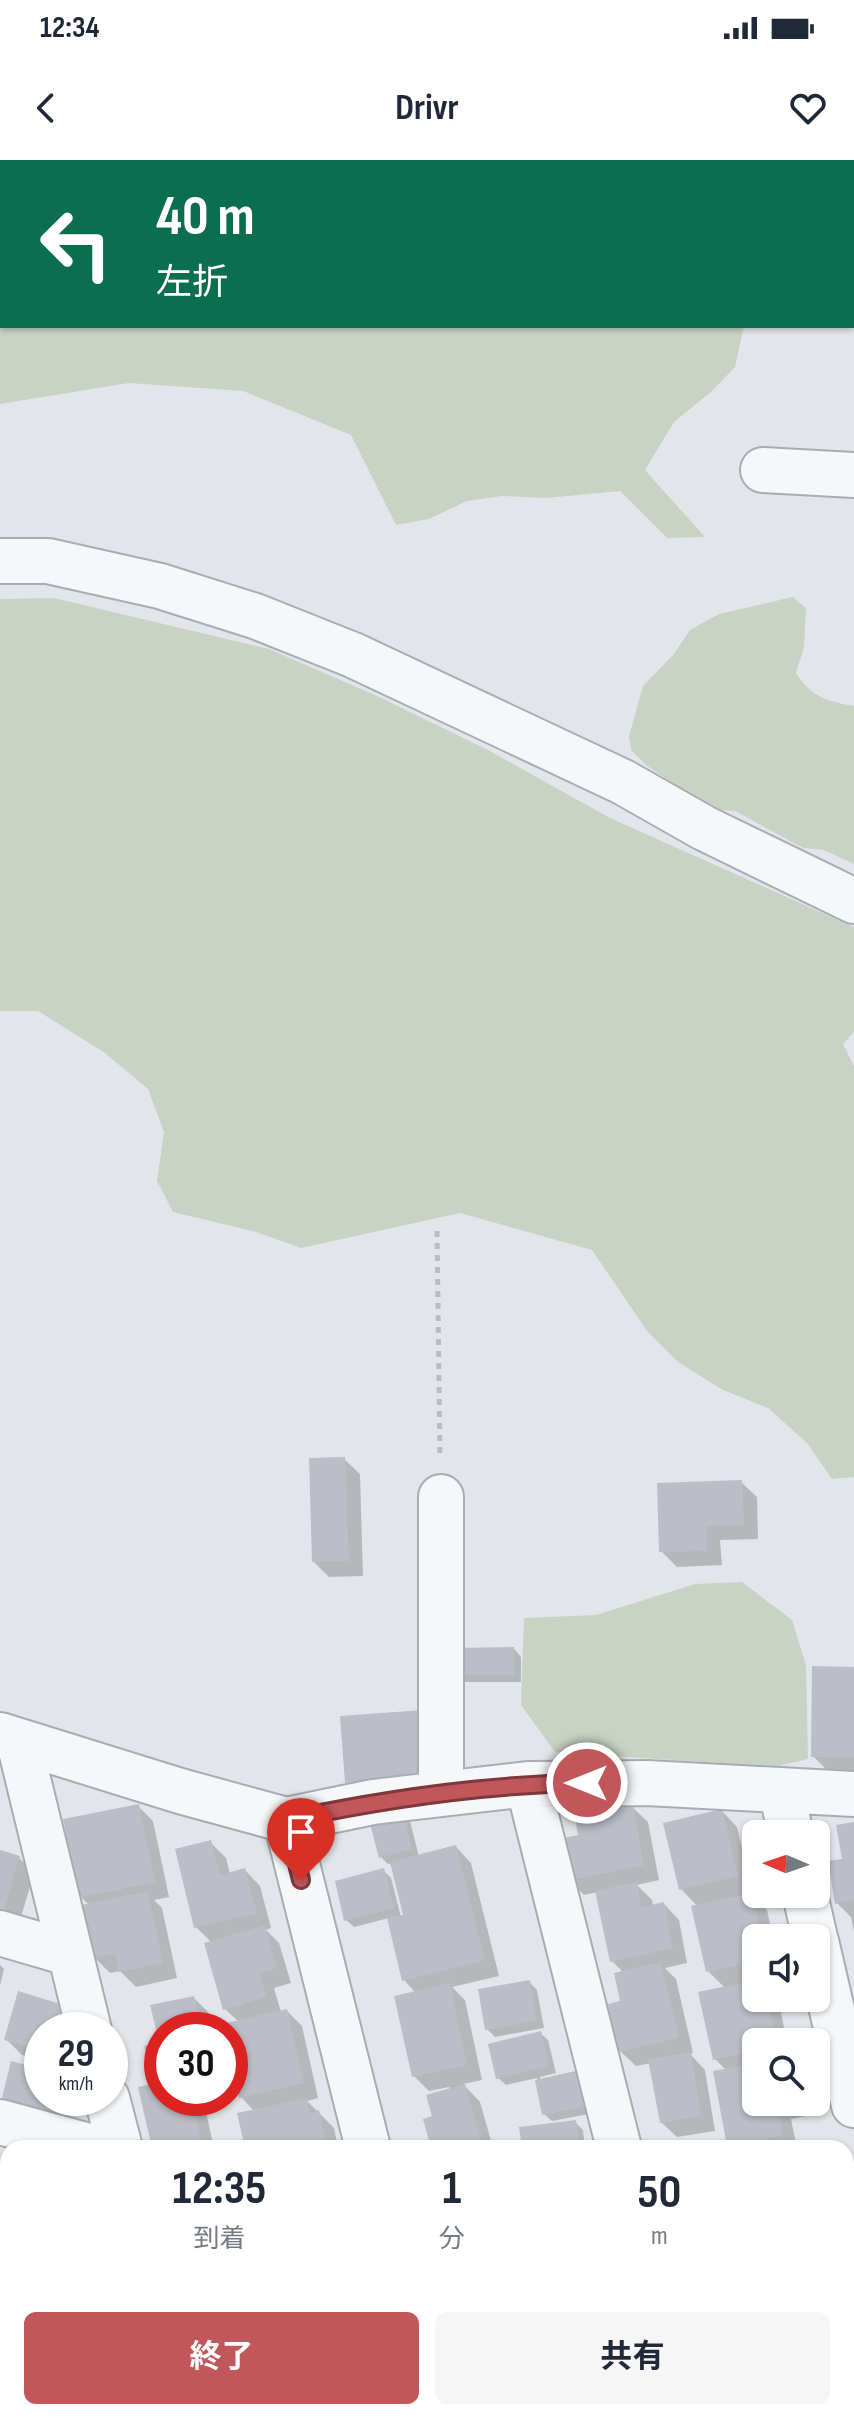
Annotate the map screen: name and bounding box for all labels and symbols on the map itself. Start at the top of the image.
position arrow [545,1741,629,1825]
pin [267,1798,335,1880]
north arrow [742,1820,830,1908]
speed limit sign: 30 [144,2012,248,2116]

